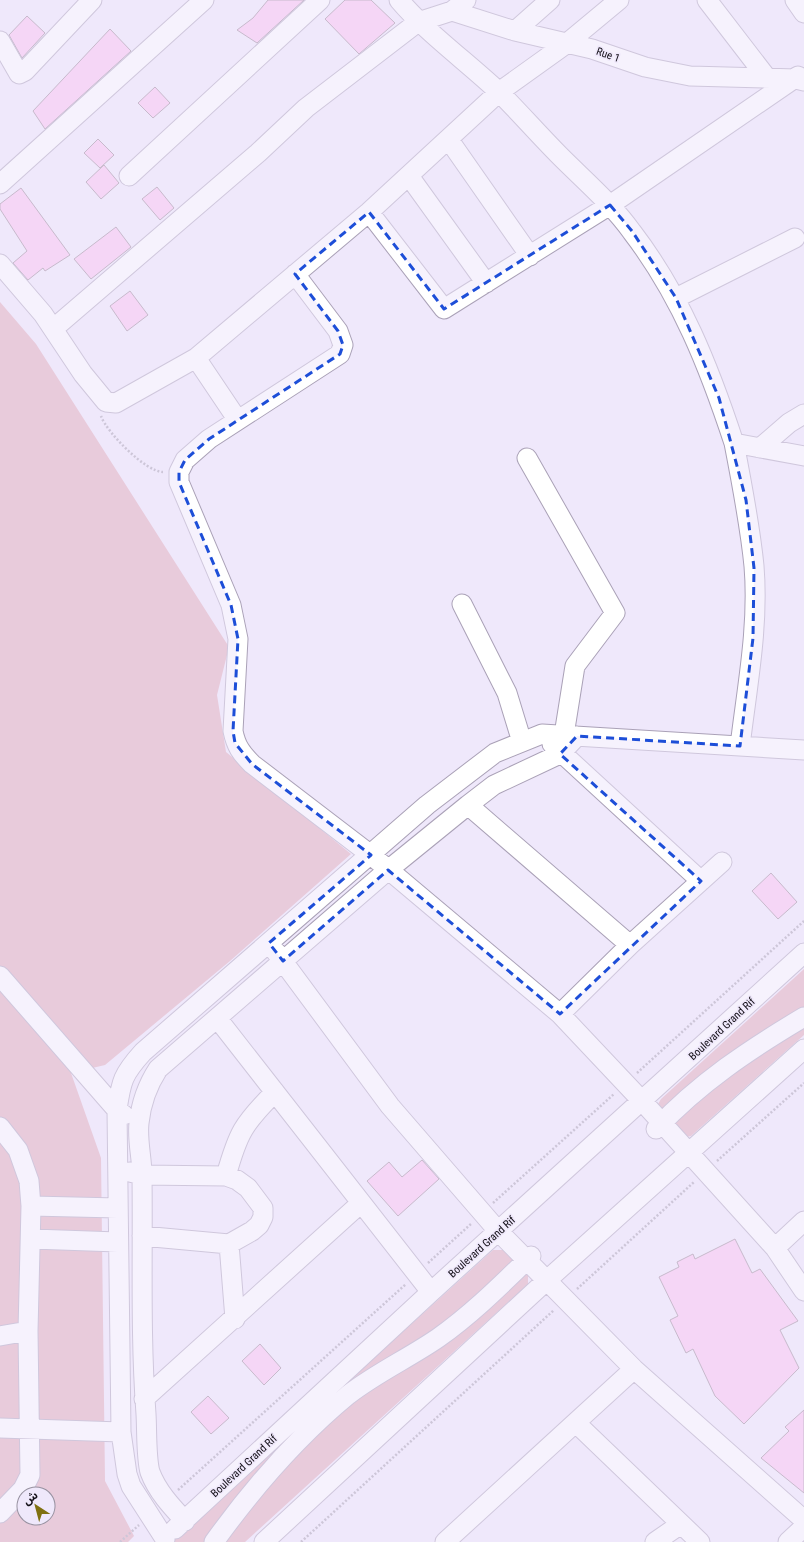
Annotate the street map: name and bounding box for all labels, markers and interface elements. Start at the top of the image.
street label: Rue 1 [594,45,622,65]
street label: Boulevard Grand Rif [686,995,758,1063]
street label: Boulevard Grand Rif [446,1213,519,1280]
street label: Boulevard Grand Rif [208,1432,280,1500]
north arrow [16,1486,56,1526]
text: ش [20,1489,40,1508]

